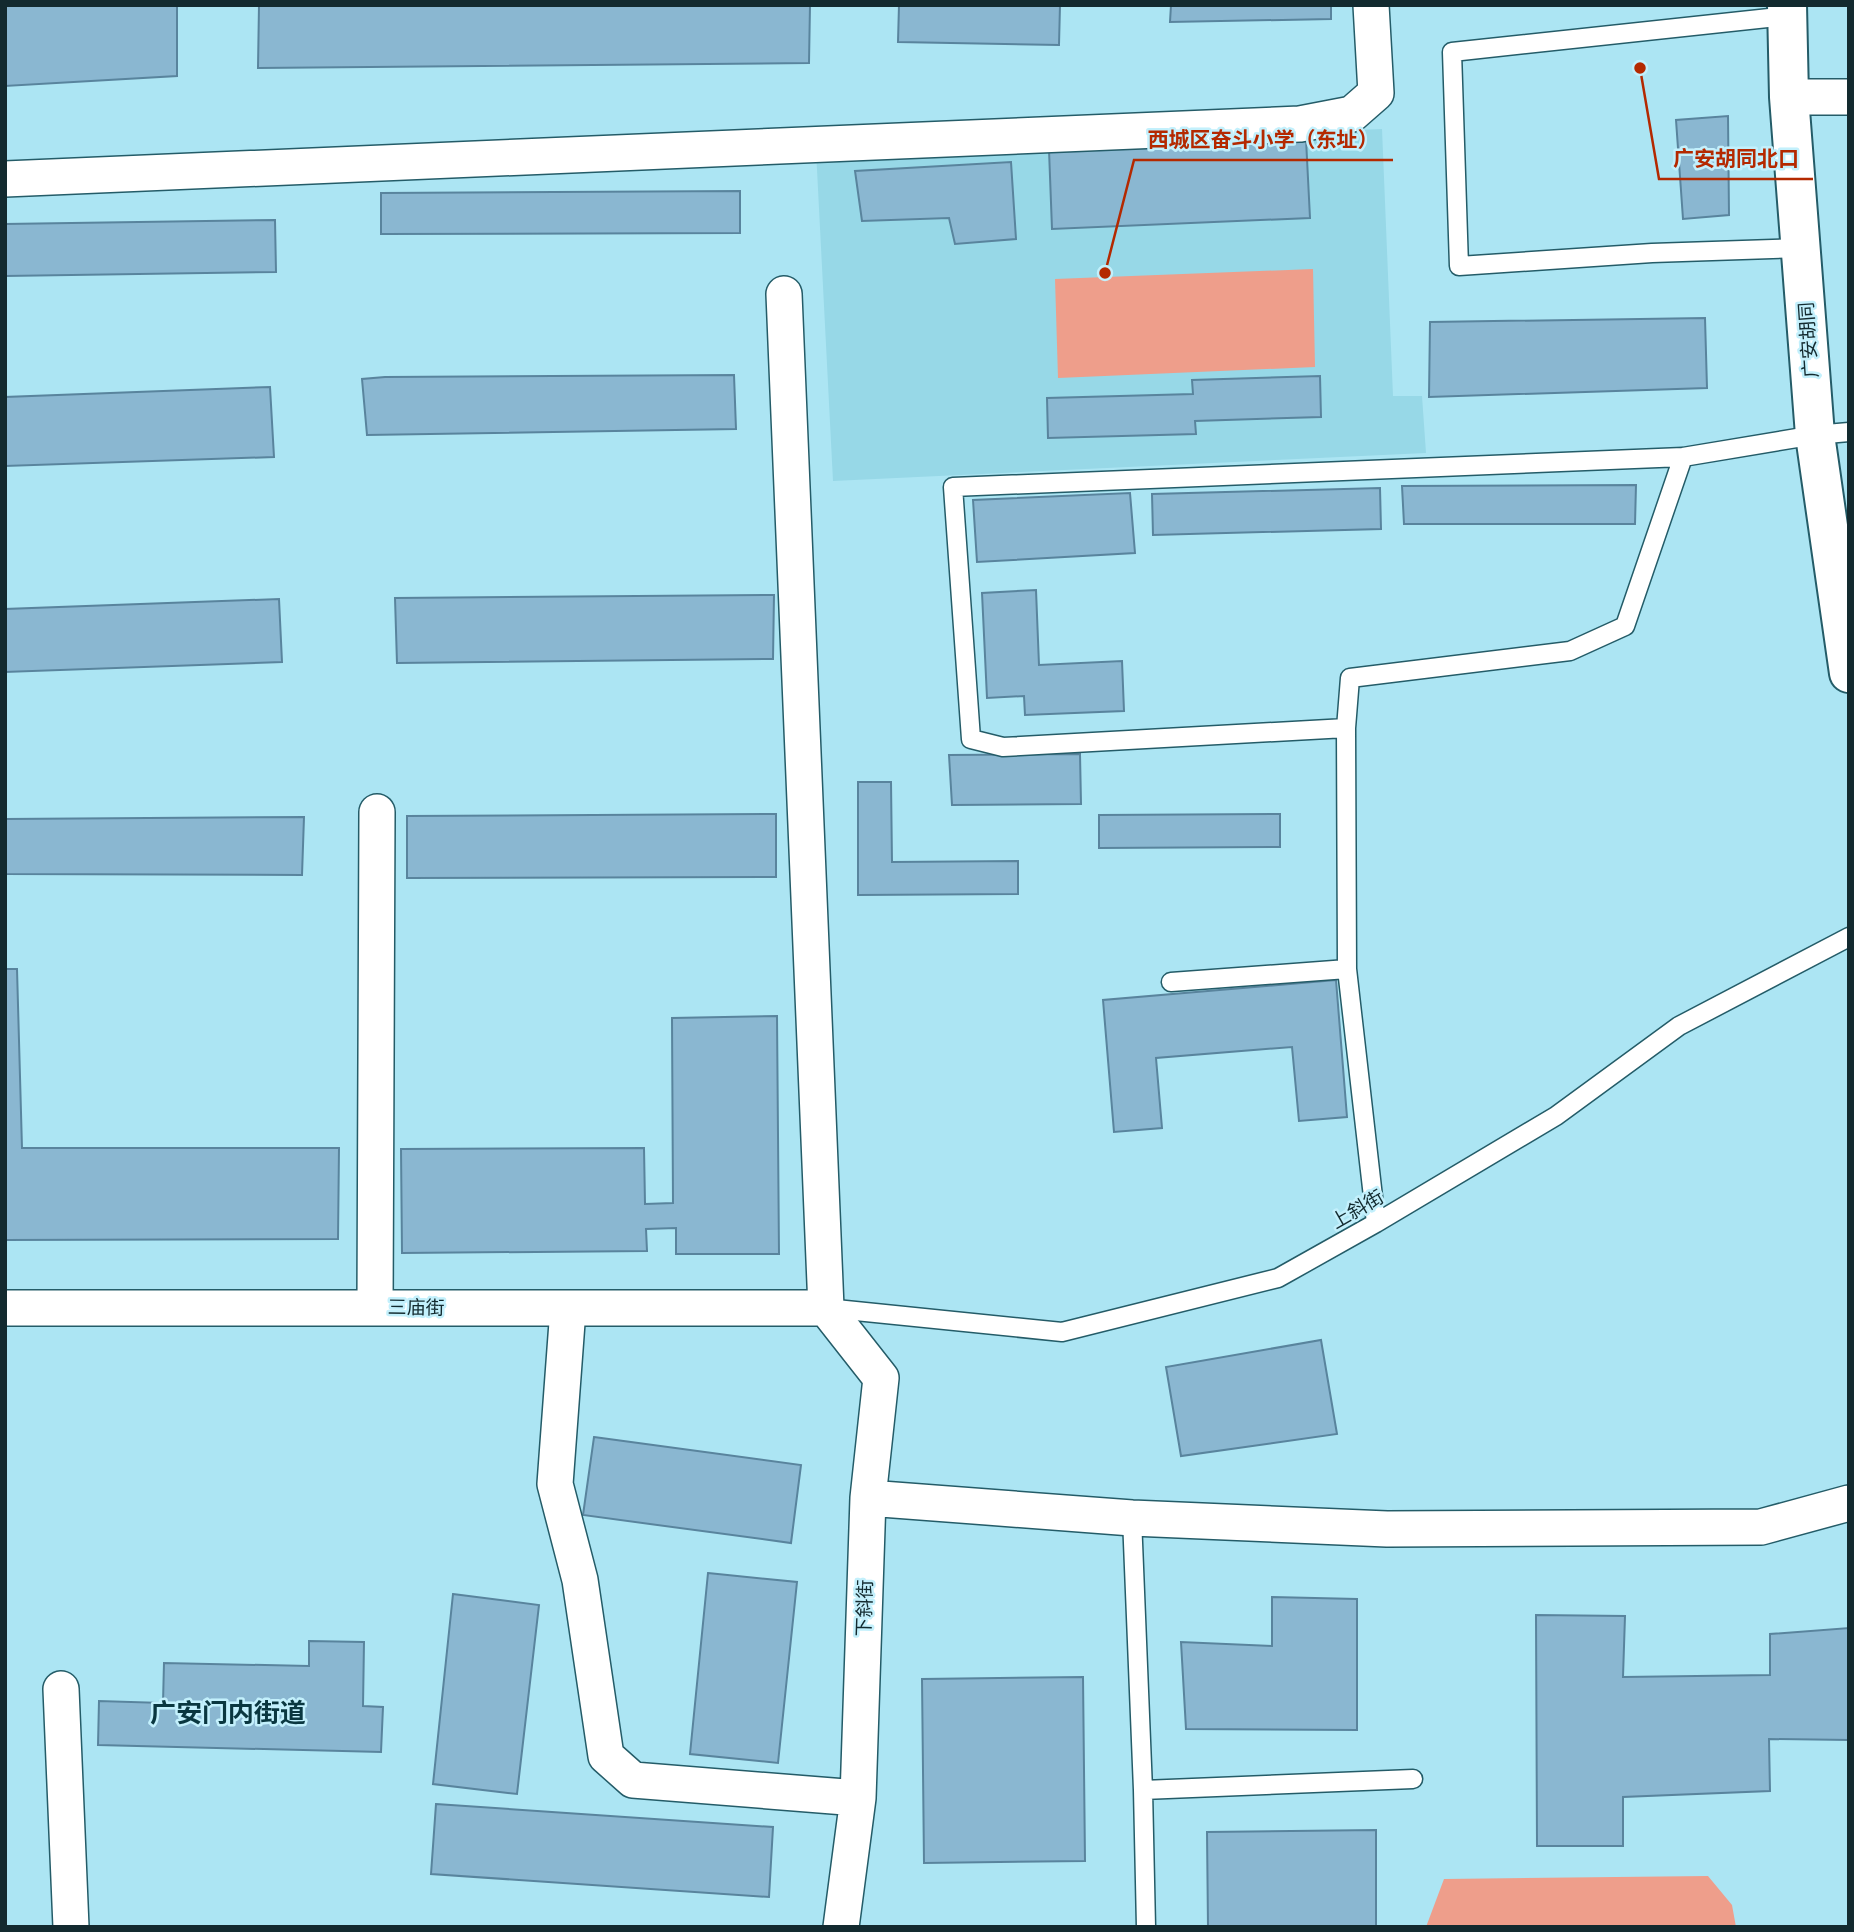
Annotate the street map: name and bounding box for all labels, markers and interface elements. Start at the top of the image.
callout: 西城区奋斗小学（东址） [1134,118,1393,160]
text: 西城区奋斗小学（东址） [1148,127,1379,152]
callout: 广安胡同北口 [1659,137,1813,179]
text: 广安胡同北口 [1673,146,1799,171]
street label: 广安胡同 [1794,301,1823,379]
street label: 上斜街 [1327,1185,1388,1234]
street label: 三庙街 [387,1296,445,1319]
street label: 下斜街 [852,1579,877,1637]
district label: 广安门内街道 [150,1697,306,1728]

